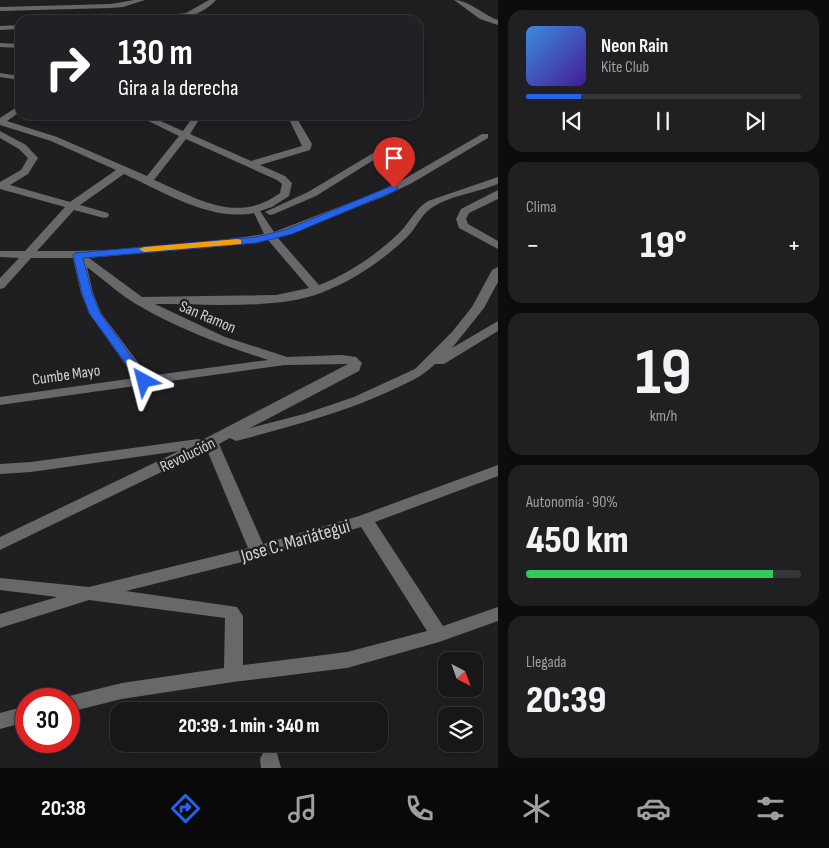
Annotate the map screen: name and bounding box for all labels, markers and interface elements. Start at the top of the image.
text: 130 m [118,32,193,75]
icon: right [35,35,100,100]
text: Neon Rain [601,35,668,58]
text: Kite Club [601,58,649,77]
text: Gira a la derecha [118,75,239,102]
icon: previous [558,107,586,135]
icon: pause [649,107,677,135]
icon: next [741,107,769,135]
pin [373,137,415,188]
icon: arrive [380,144,408,172]
text: Clima [526,198,556,217]
text: 19° [640,223,687,268]
text: − [526,229,540,262]
text: + [787,229,801,262]
street label: San Ramon [176,297,239,338]
text: 19 [635,335,692,413]
position arrow [117,354,169,406]
street label: Cumbe Mayo [31,361,101,390]
text: km/h [650,407,677,426]
street label: Revolución [157,434,218,477]
text: Autonomía · 90% [526,493,618,512]
street label: Jose C. Mariátegui [237,515,353,568]
text: 450 km [526,518,629,563]
north arrow [438,652,482,698]
map controls [438,652,483,752]
text: Llegada [526,653,567,672]
text: 20:39 [526,678,606,723]
speed limit sign: 30 [15,688,80,753]
button: layers [438,707,483,752]
text: 20:39 · 1 min · 340 m [179,715,319,738]
icon: directions [168,791,203,826]
icon: music [285,791,320,826]
icon: phone [402,791,437,826]
icon: climate [519,791,554,826]
icon: car [636,791,671,826]
icon: filters [753,791,788,826]
text: 20:38 [41,795,86,822]

